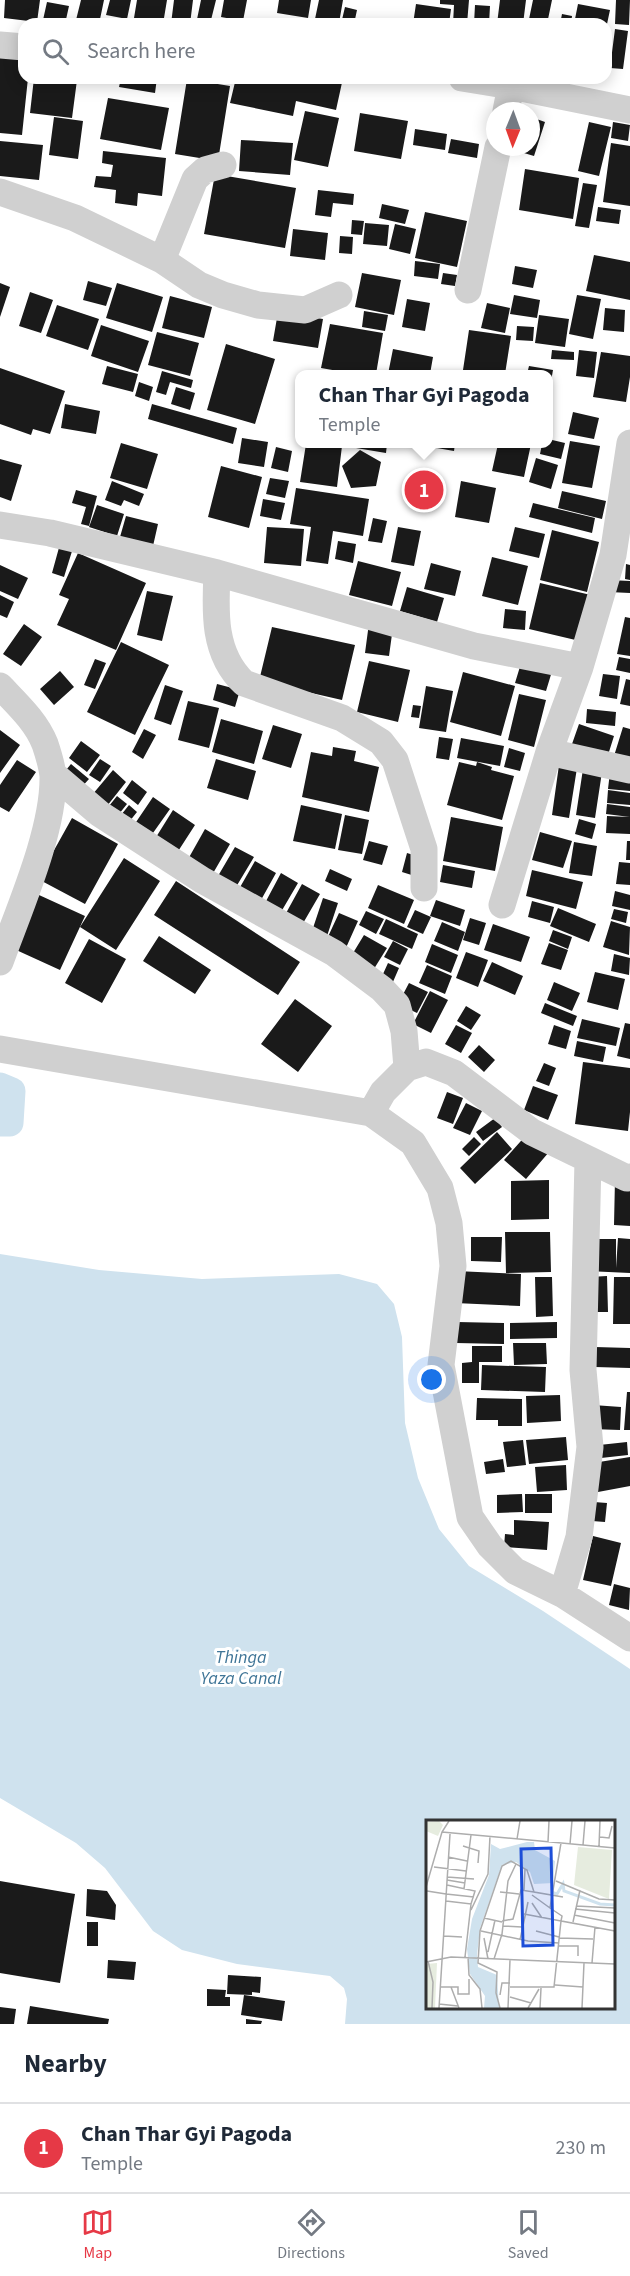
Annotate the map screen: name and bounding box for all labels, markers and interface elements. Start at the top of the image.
search box [18,18,612,84]
icon: search [39,35,72,68]
text: Search here [87,35,195,67]
north arrow [486,102,540,156]
popup [295,370,553,448]
text: Chan Thar Gyi Pagoda [318,379,530,411]
text: Temple [318,411,380,439]
pin: 1 [404,468,444,512]
your location [417,1365,446,1394]
water label: Thinga Yaza Canal [201,1645,282,1691]
inset map [426,1820,615,2009]
text: Nearby [24,2045,107,2082]
text: Chan Thar Gyi Pagoda [81,2118,292,2150]
text: 1 [38,2134,49,2162]
text: 230 m [556,2134,606,2162]
text: Temple [81,2150,143,2178]
tab: Map [81,2206,114,2264]
tab: Directions [277,2206,345,2264]
tab: Saved [508,2206,549,2264]

